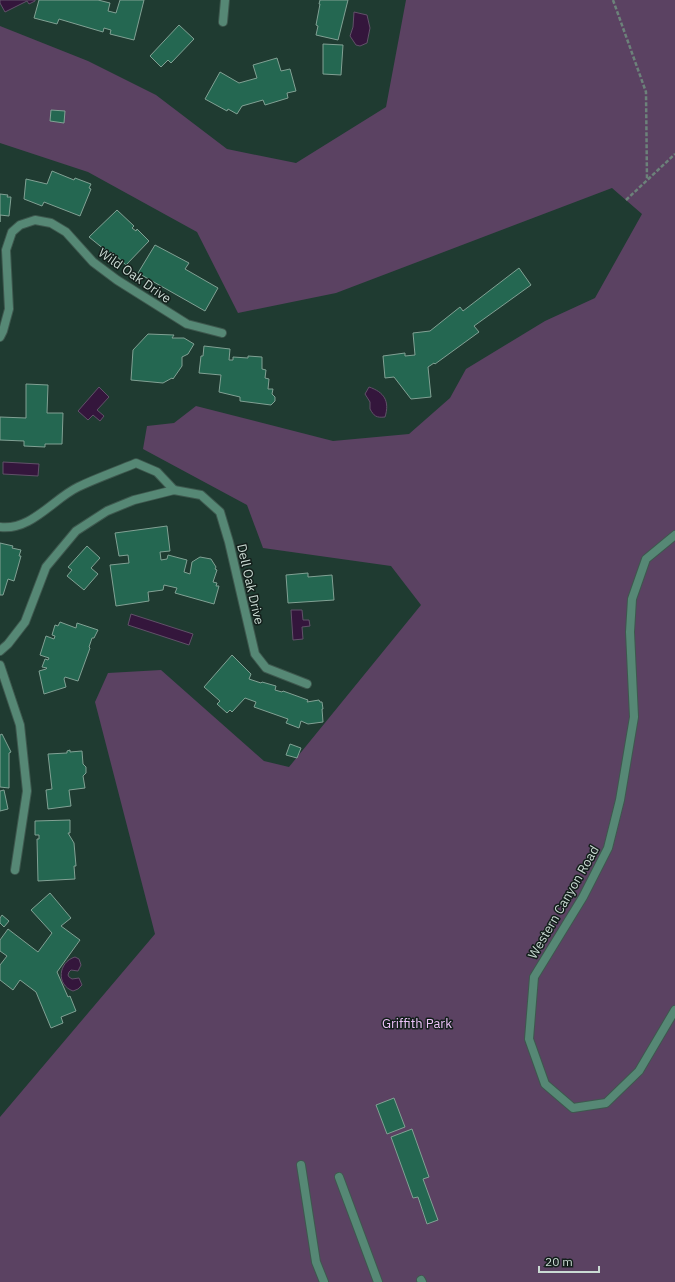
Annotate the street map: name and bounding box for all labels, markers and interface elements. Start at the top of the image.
street label: Wild Oak Drive [95,244,174,307]
street label: Dell Oak Drive [233,542,268,626]
street label: Western Canyon Road [524,843,603,962]
park label: Griffith Park [382,1015,452,1032]
scale bar [539,1248,599,1274]
text: 20 m [545,1254,573,1269]

